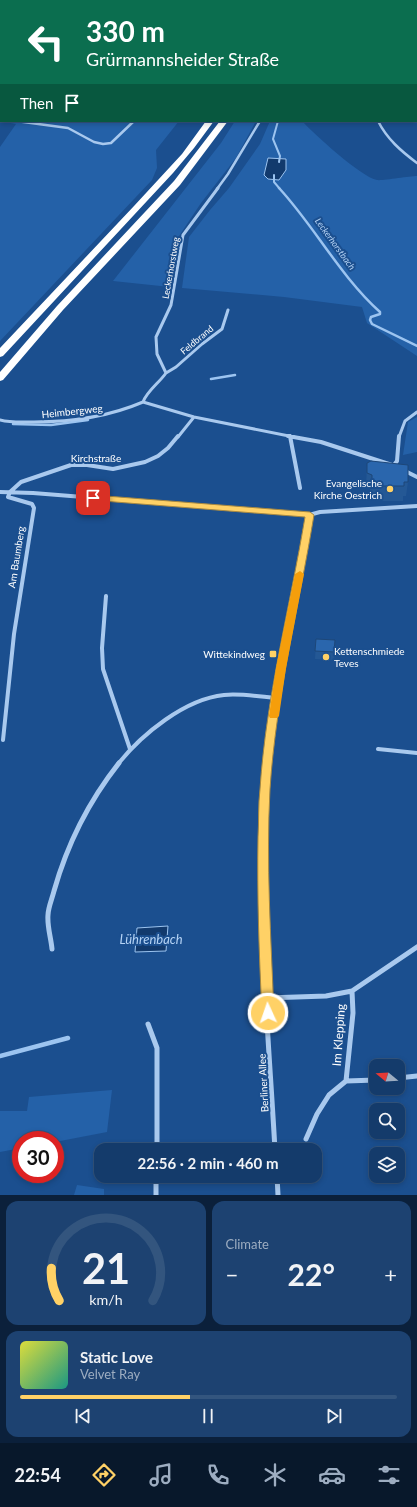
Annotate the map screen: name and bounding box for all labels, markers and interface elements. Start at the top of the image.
text: 330 m [86,14,165,48]
icon: left [20,16,72,68]
text: Grürmannsheider Straße [86,48,279,70]
icon: arrive [61,92,83,114]
text: Then [20,94,53,112]
water label: Leckerhorstbach [313,216,358,272]
street label: Leckerhorstweg [160,236,181,300]
street label: Feldbrand [178,323,215,356]
street label: Heimbergweg [41,402,103,420]
street label: Kirchstraße [71,452,121,464]
place label: Evangelische Kirche Oestrich [314,477,382,501]
pin [76,481,110,515]
marker: Evangelische Kirche Oestrich [385,484,395,494]
icon: arrive [82,487,104,509]
street label: Am Baumberg [5,525,27,589]
place label: Kettenschmiede Teves [334,645,405,669]
place label: Wittekindweg [203,648,265,660]
marker: Wittekindweg [268,649,278,659]
marker: Kettenschmiede Teves [321,652,331,662]
water label: Lührenbach [119,931,183,947]
position arrow [247,992,289,1034]
street label: Im Klepping [329,1003,348,1067]
street label: Berliner Allee [255,1053,271,1113]
north arrow [369,1059,405,1095]
map controls [369,1059,405,1183]
button: search [369,1103,405,1139]
speed limit sign: 30 [12,1131,64,1183]
button: layers [369,1147,405,1183]
text: 22:56 · 2 min · 460 m [138,1154,278,1172]
text: Climate [226,1236,269,1252]
text: 21 [82,1243,130,1293]
text: 22° [288,1256,335,1292]
text: − [226,1261,238,1288]
text: + [384,1261,397,1288]
text: km/h [89,1291,122,1308]
text: Static Love [80,1348,153,1366]
text: Velvet Ray [80,1366,140,1382]
icon: previous [72,1405,94,1427]
icon: pause [197,1405,219,1427]
icon: next [323,1405,345,1427]
icon: directions [90,1461,118,1489]
icon: music [147,1461,175,1489]
icon: phone [204,1461,232,1489]
icon: climate [261,1461,289,1489]
icon: car [318,1461,346,1489]
icon: filters [375,1461,403,1489]
text: 22:54 [14,1464,61,1486]

